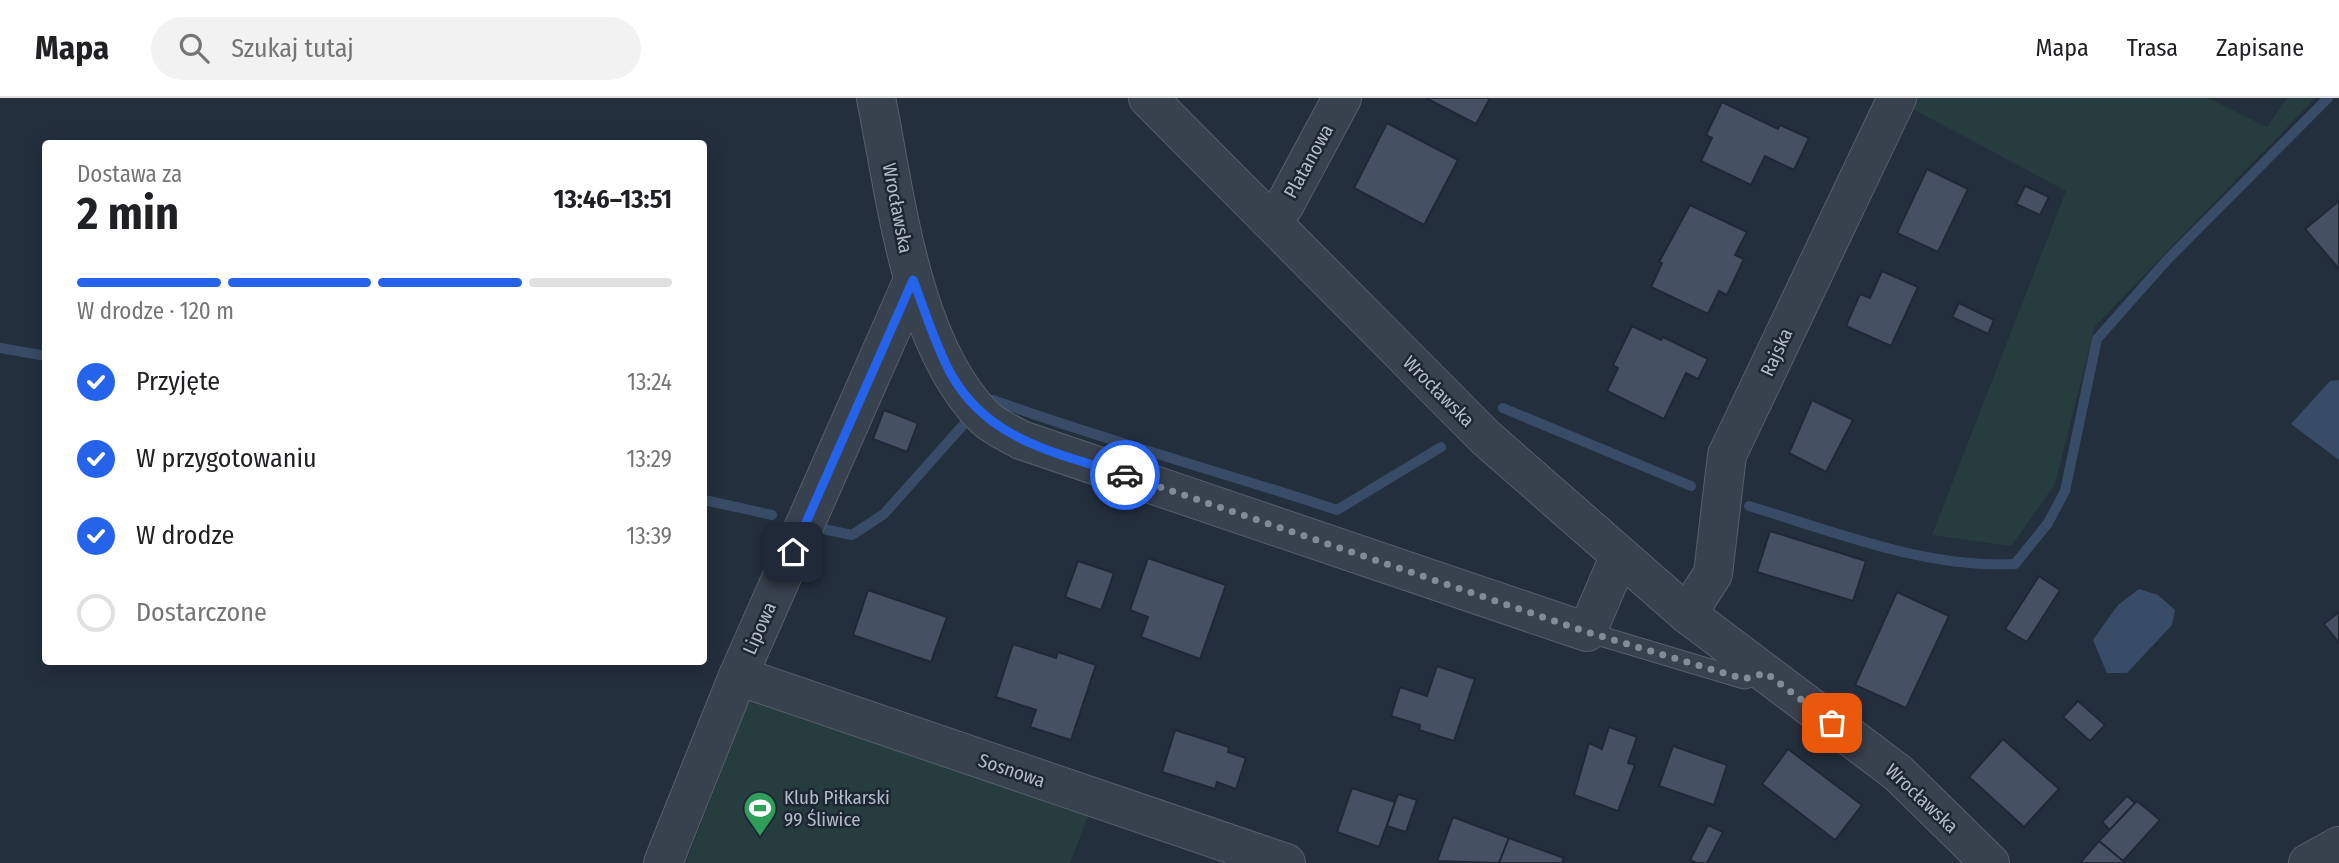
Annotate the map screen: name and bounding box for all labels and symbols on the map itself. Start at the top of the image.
street label: Platanowa [1279,120,1338,202]
street label: Wrocławska [878,161,917,255]
street label: Rajska [1755,325,1797,380]
street label: Wrocławska [1398,351,1479,432]
courier [1090,440,1160,510]
pin [763,522,823,582]
street label: Lipowa [738,598,781,658]
pin [1802,693,1862,753]
street label: Sosnowa [975,748,1048,793]
street label: Wrocławska [1880,759,1963,838]
place label: Klub Piłkarski 99 Śliwice [784,786,890,831]
sports icon: Klub Piłkarski 99 Śliwice [741,789,779,838]

